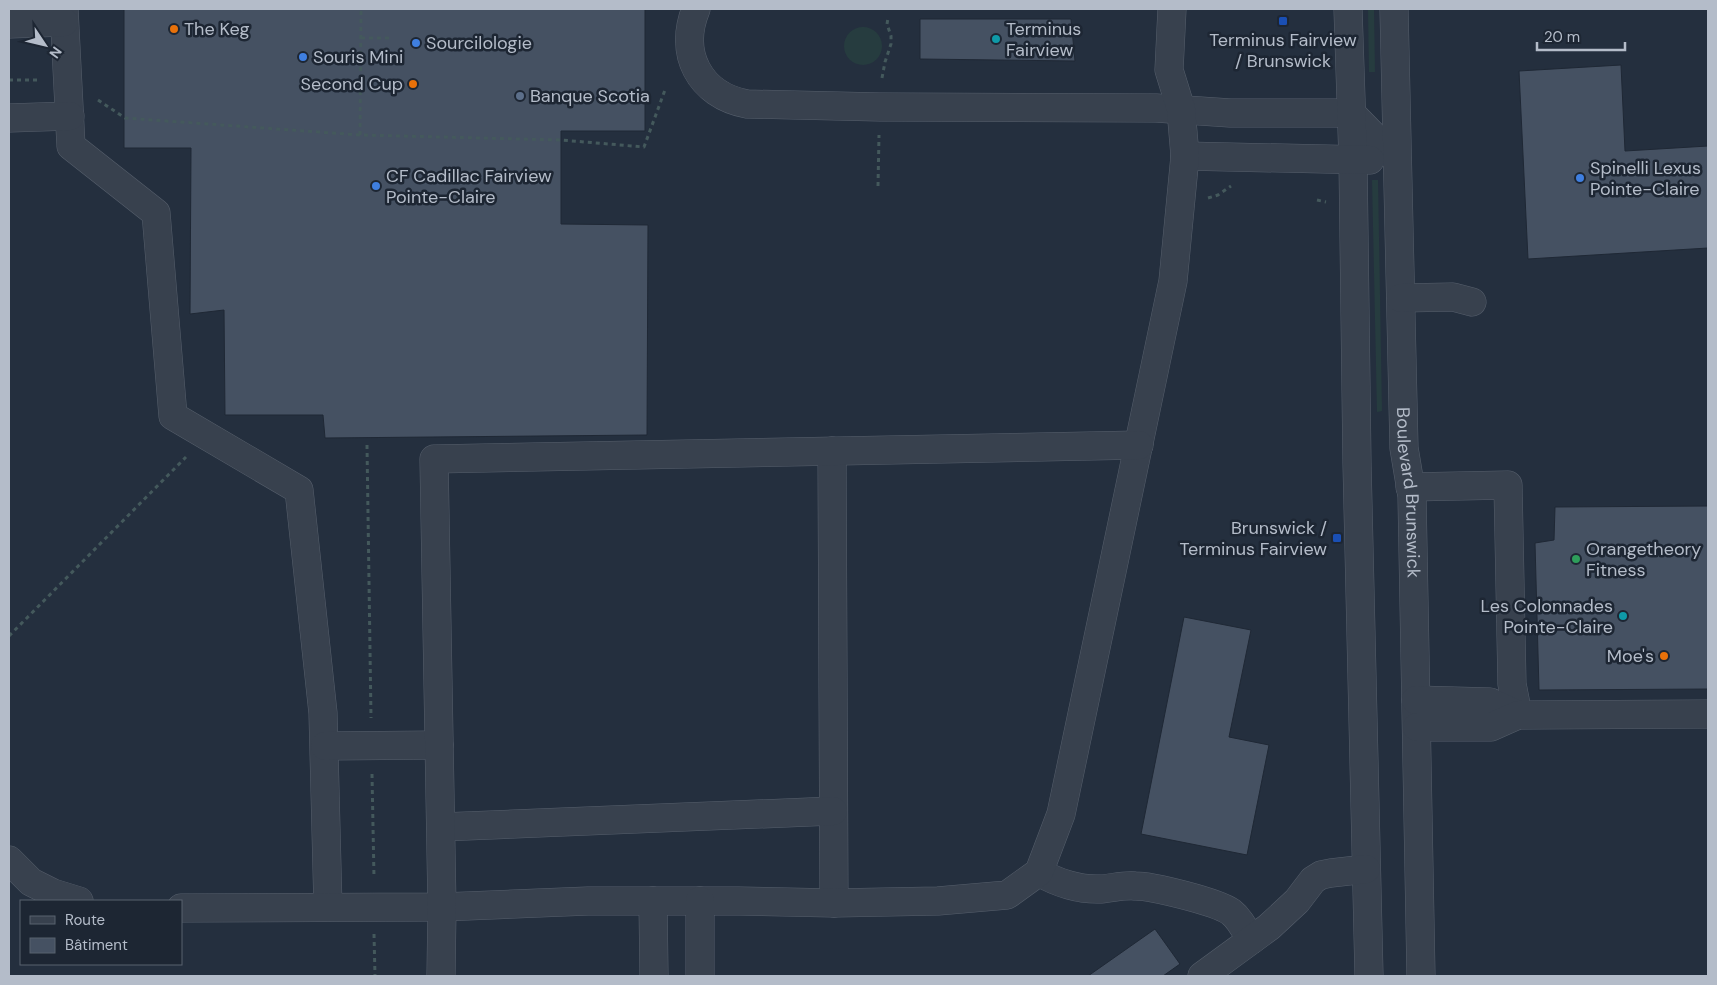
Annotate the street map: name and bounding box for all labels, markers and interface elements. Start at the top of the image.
marker: Terminus Fairview / Brunswick [1277,15,1289,27]
place label: The Keg [184,17,250,41]
place label: Terminus Fairview [1006,17,1081,62]
north arrow [20,20,70,70]
scale bar [1537,20,1624,52]
marker: The Keg [168,23,180,35]
text: 20 m [1544,27,1580,47]
place label: Terminus Fairview / Brunswick [1209,28,1357,73]
place label: Sourcilologie [426,31,532,55]
marker: Terminus Fairview [990,33,1002,45]
marker: Sourcilologie [410,37,422,49]
text: N [45,43,66,62]
place label: Souris Mini [313,45,403,69]
marker: Souris Mini [297,51,309,63]
place label: Second Cup [300,72,403,96]
marker: Second Cup [407,78,419,90]
place label: Banque Scotia [530,84,650,108]
marker: Banque Scotia [514,90,526,102]
place label: Spinelli Lexus Pointe-Claire [1590,156,1701,201]
place label: CF Cadillac Fairview Pointe-Claire [386,164,552,209]
marker: Spinelli Lexus Pointe-Claire [1574,172,1586,184]
marker: CF Cadillac Fairview Pointe-Claire [370,180,382,192]
street label: Boulevard Brunswick [1391,407,1426,578]
place label: Brunswick / Terminus Fairview [1180,516,1327,561]
marker: Brunswick / Terminus Fairview [1331,532,1343,544]
place label: Orangetheory Fitness [1586,537,1701,582]
marker: Orangetheory Fitness [1570,553,1582,565]
place label: Les Colonnades Pointe-Claire [1481,594,1613,639]
marker: Les Colonnades Pointe-Claire [1617,610,1629,622]
place label: Moe's [1607,644,1654,668]
marker: Moe's [1658,650,1670,662]
legend [20,900,182,965]
text: Route [65,910,105,930]
text: Bâtiment [65,935,128,955]

